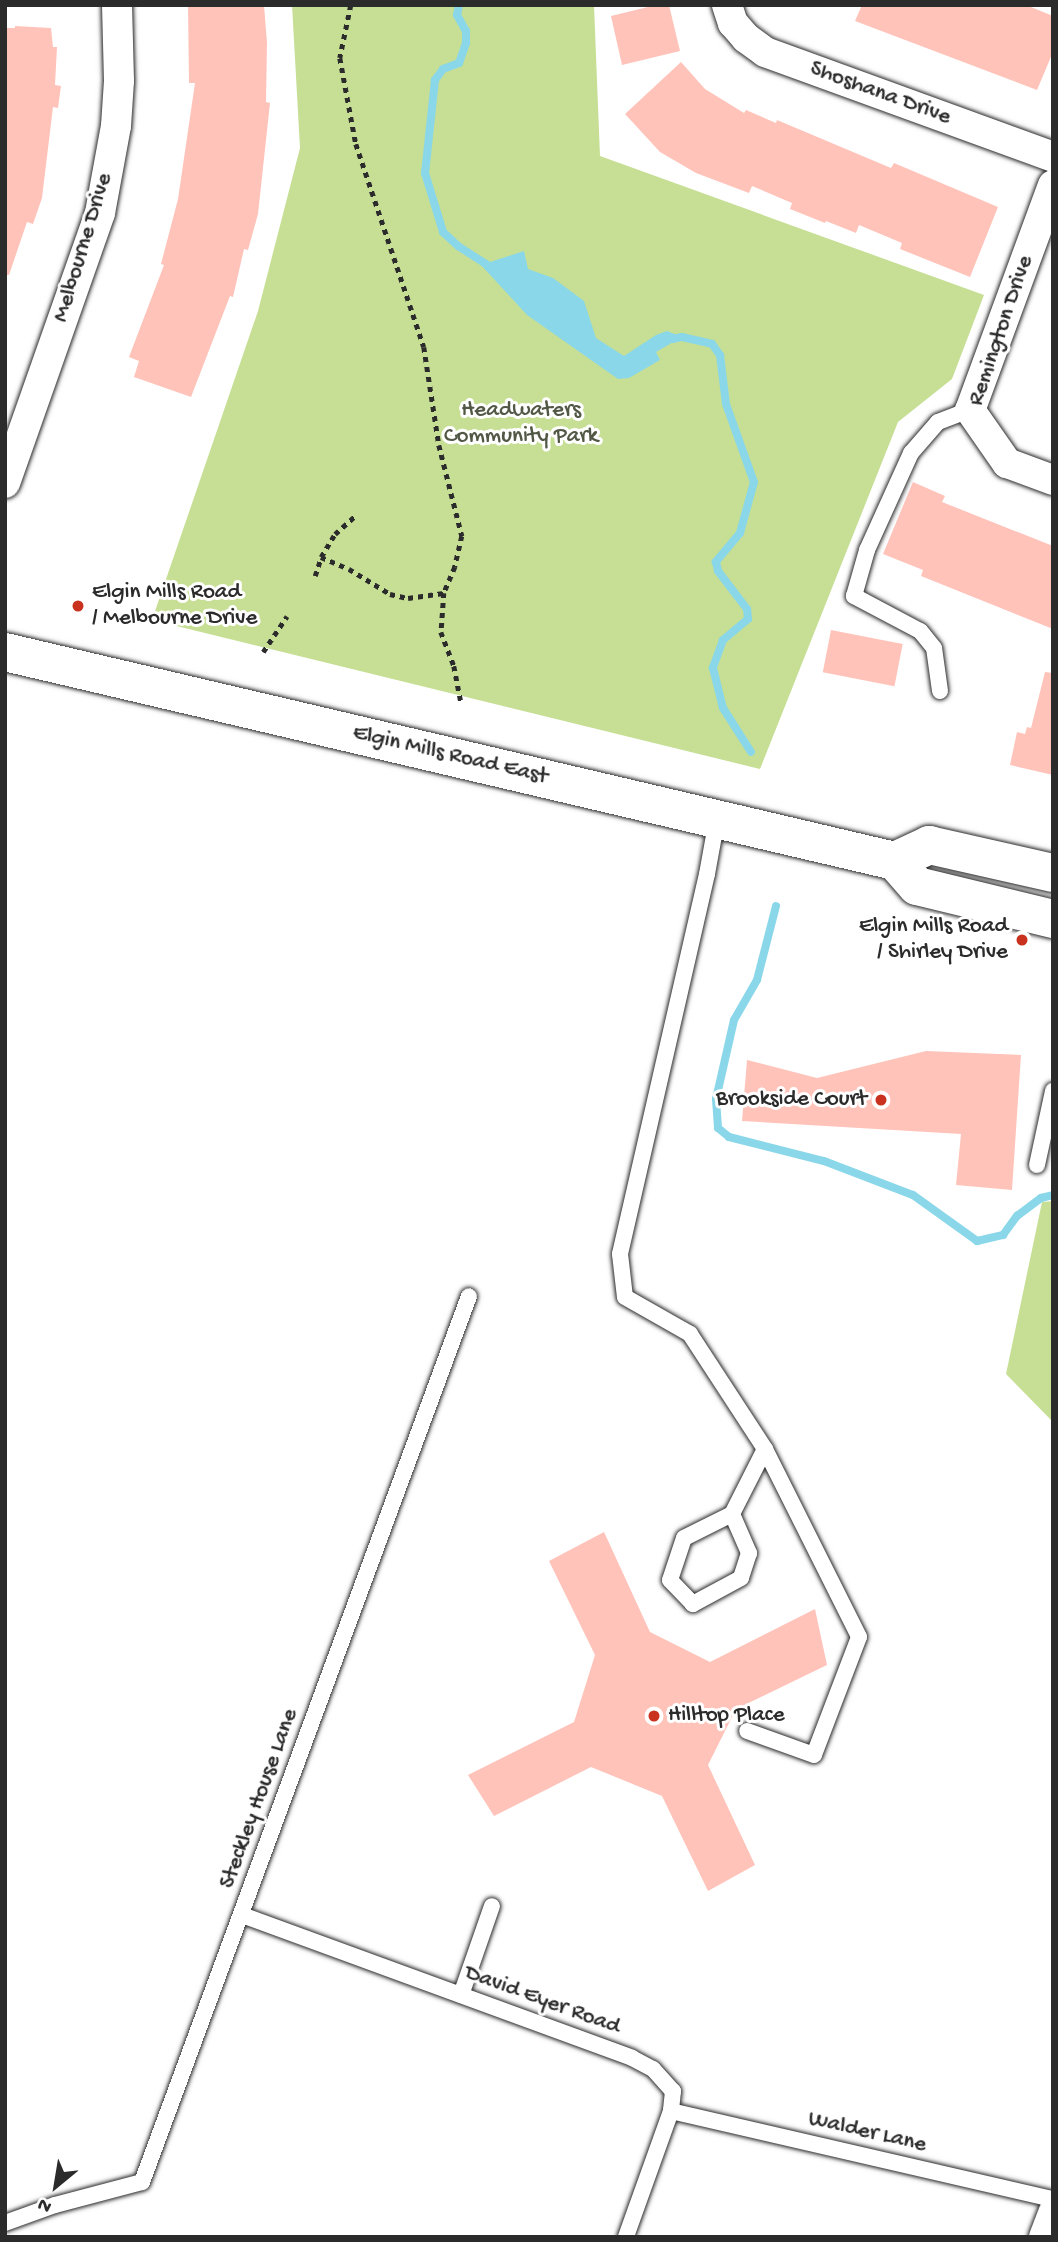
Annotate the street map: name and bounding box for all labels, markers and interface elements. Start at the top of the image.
street label: Shoshana Drive [806,56,954,132]
street label: Melbourne Drive [48,170,120,326]
street label: Remington Drive [963,252,1041,410]
park label: Headwaters Community Park [444,397,598,451]
place label: Elgin Mills Road / Melbourne Drive [92,579,257,633]
marker: Elgin Mills Road / Melbourne Drive [70,598,86,614]
street label: Elgin Mills Road East [350,720,550,792]
place label: Elgin Mills Road / Shirley Drive [859,913,1008,967]
marker: Elgin Mills Road / Shirley Drive [1014,932,1030,948]
place label: Brookside Court [716,1086,867,1114]
marker: Brookside Court [873,1092,889,1108]
place label: Hilltop Place [668,1702,785,1730]
street label: Steckley House Lane [215,1705,305,1893]
marker: Hilltop Place [646,1708,662,1724]
street label: David Eyer Road [461,1960,623,2042]
street label: Walder Lane [805,2106,929,2160]
north arrow [21,2151,91,2221]
text: N [34,2192,56,2218]

